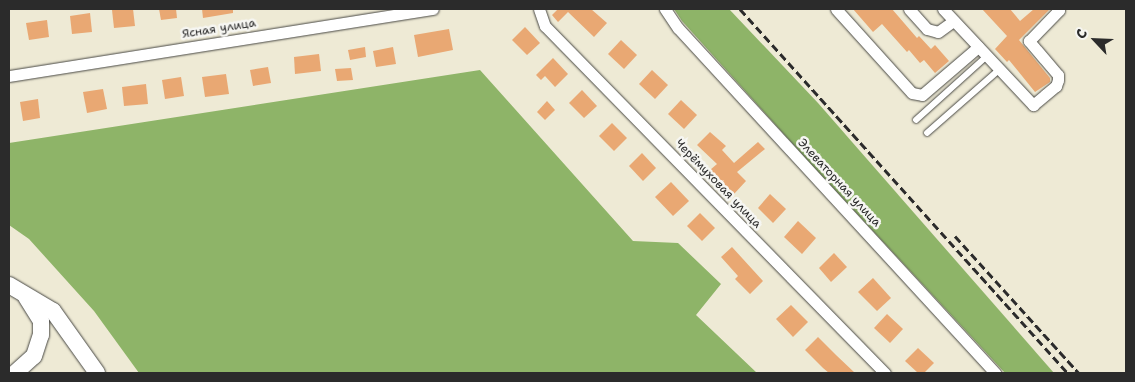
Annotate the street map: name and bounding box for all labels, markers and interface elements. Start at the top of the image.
north arrow [1070,15,1120,65]
street label: Ясная улица [181,16,257,42]
text: С [1071,26,1091,41]
street label: Элеваторная улица [794,136,884,230]
street label: Черёмуховая улица [672,137,764,231]

